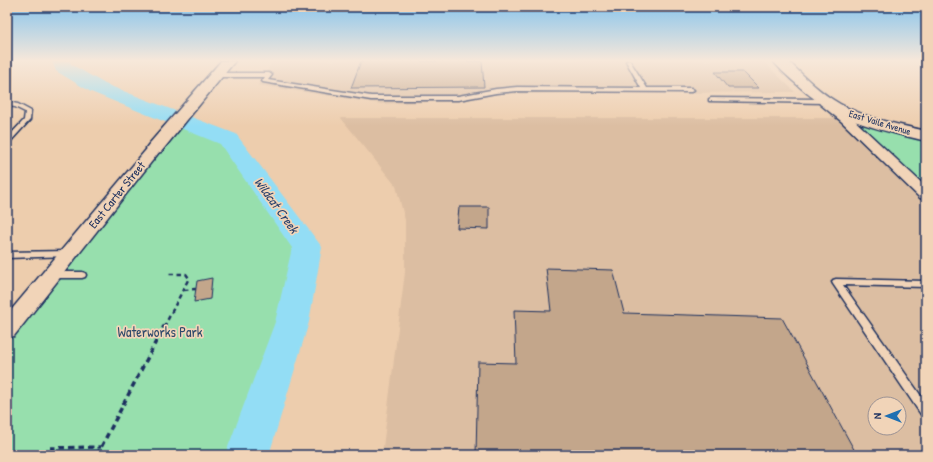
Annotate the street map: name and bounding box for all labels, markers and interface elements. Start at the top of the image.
street label: East Vaile Avenue [847,107,912,138]
street label: East Carter Street [84,157,149,232]
water label: Wildcat Creek [251,173,304,238]
park label: Waterworks Park [117,322,203,341]
north arrow [867,396,907,436]
text: N [870,413,884,419]

